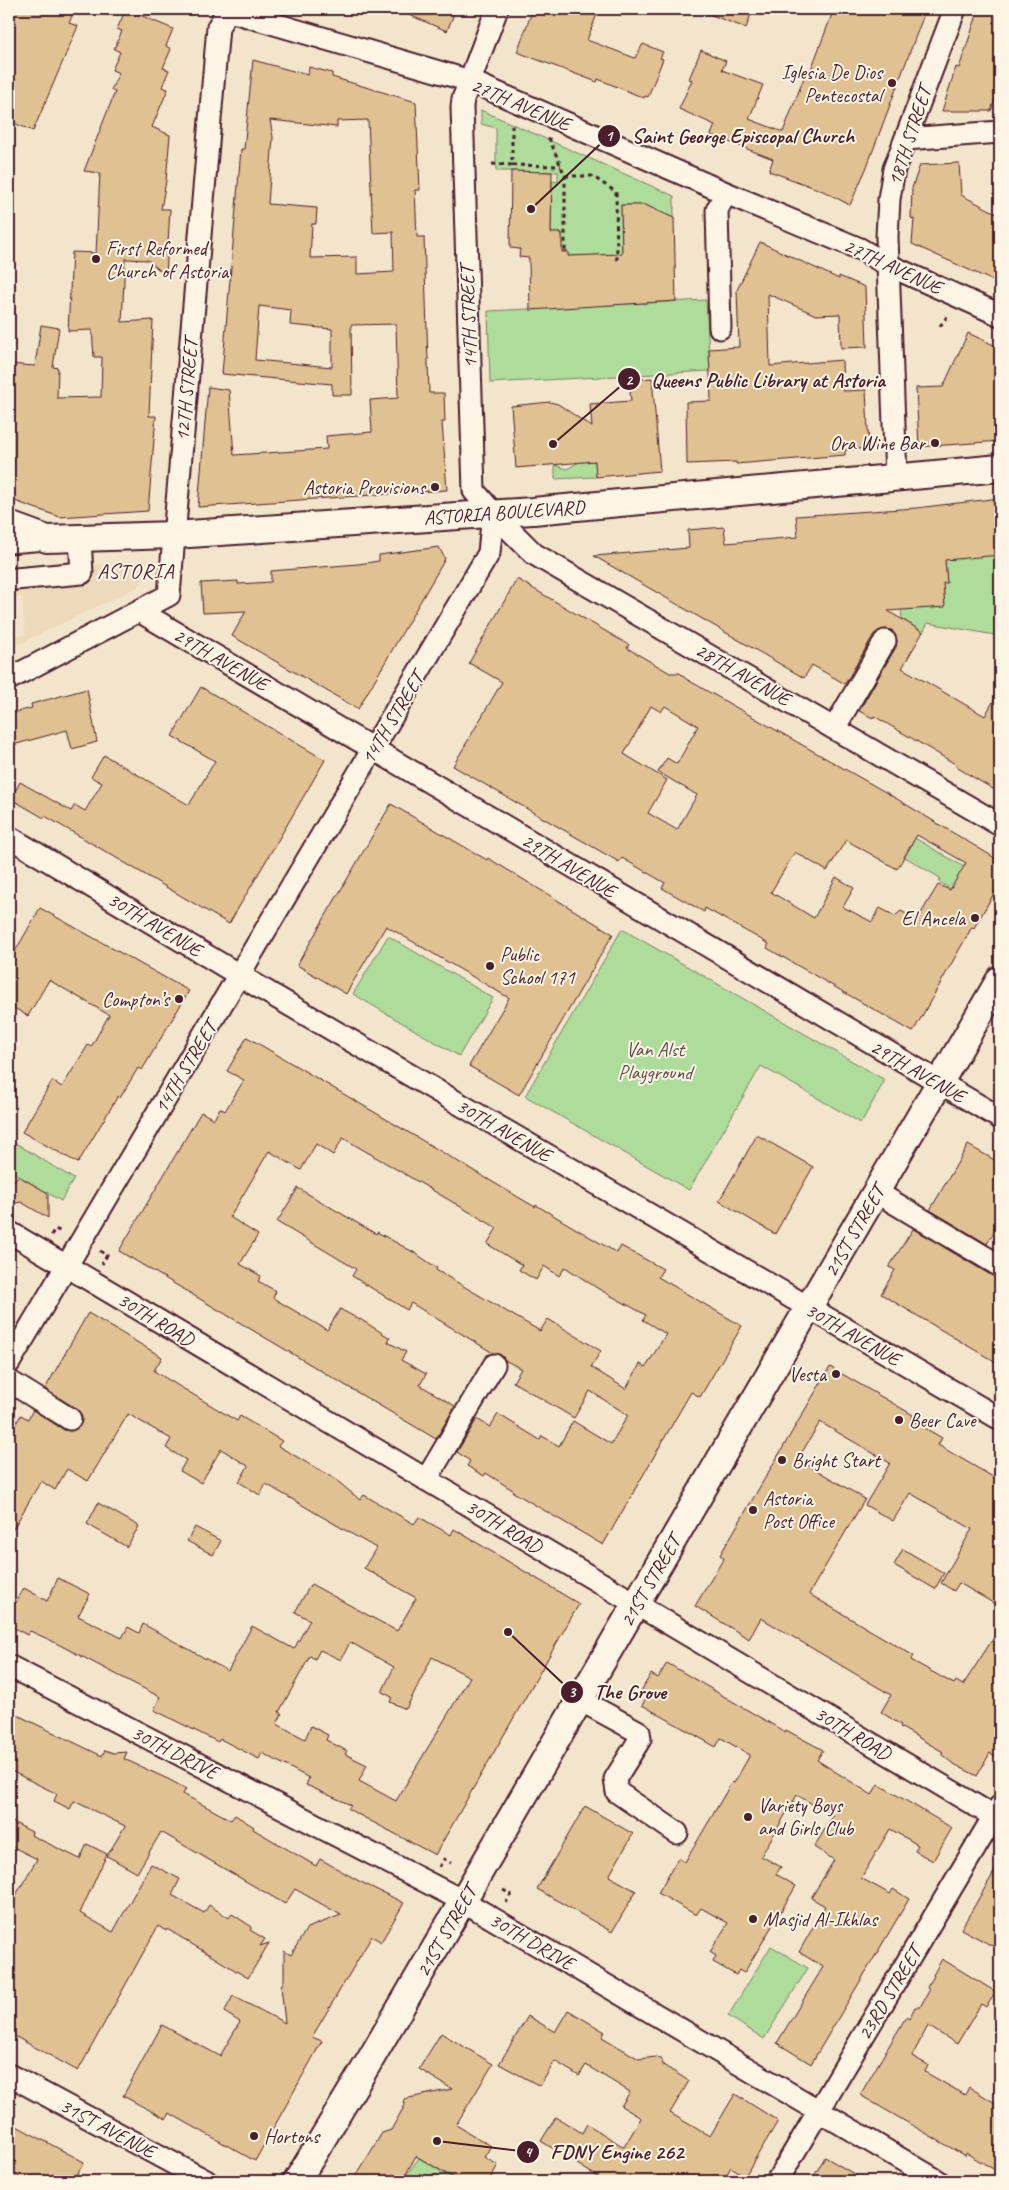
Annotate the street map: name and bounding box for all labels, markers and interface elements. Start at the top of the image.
place label: Iglesia De Dios Pentecostal [781,60,886,108]
street label: 27TH AVENUE [467,72,576,137]
marker: Iglesia De Dios Pentecostal [886,77,898,89]
street label: 18TH STREET [882,79,939,189]
callout: Saint George Episcopal Church [597,118,864,154]
text: Saint George Episcopal Church [632,123,855,149]
text: 1 [606,127,615,146]
street label: 27TH AVENUE [840,233,948,301]
place label: First Reformed Church of Astoria [106,236,230,284]
marker: First Reformed Church of Astoria [90,253,102,265]
street label: 14TH STREET [454,261,483,369]
street label: 12TH STREET [170,333,204,442]
callout: Queens Public Library at Astoria [616,361,895,397]
text: Queens Public Library at Astoria [651,367,886,393]
text: 2 [626,371,634,390]
place label: Ora Wine Bar [830,431,927,456]
marker: Ora Wine Bar [929,437,941,449]
place label: Astoria Provisions [303,475,427,500]
marker: Astoria Provisions [429,481,441,493]
street label: ASTORIA BOULEVARD [423,494,587,531]
district label: ASTORIA [97,558,175,584]
street label: 29TH AVENUE [169,622,275,698]
street label: 28TH AVENUE [691,637,797,713]
street label: 14TH STREET [355,664,432,769]
street label: 29TH AVENUE [517,828,622,905]
street label: 30TH AVENUE [103,887,208,964]
place label: El Ancela [902,906,967,931]
marker: El Ancela [969,912,981,924]
place label: Public School 171 [500,942,576,990]
marker: Public School 171 [484,960,496,972]
place label: Compton’s [102,987,171,1012]
marker: Compton’s [173,993,185,1005]
street label: 14TH STREET [148,1013,225,1118]
street label: 29TH AVENUE [866,1034,972,1110]
park label: Van Alst Playground [618,1037,695,1085]
street label: 30TH AVENUE [452,1093,558,1169]
street label: 21ST STREET [818,1177,893,1281]
street label: 30TH ROAD [113,1287,200,1353]
street label: 30TH AVENUE [801,1297,907,1373]
place label: Vesta [789,1362,828,1387]
marker: Vesta [830,1368,842,1380]
place label: Beer Cave [909,1408,977,1433]
marker: Beer Cave [893,1414,905,1426]
place label: Bright Start [792,1448,882,1473]
marker: Bright Start [776,1454,788,1466]
place label: Astoria Post Office [763,1486,835,1534]
street label: 30TH ROAD [461,1494,548,1560]
marker: Astoria Post Office [747,1504,759,1516]
street label: 21ST STREET [614,1527,689,1631]
callout: The Grove [559,1674,676,1710]
text: The Grove [594,1679,668,1705]
text: 3 [569,1683,577,1702]
street label: 30TH ROAD [810,1701,897,1767]
street label: 30TH DRIVE [128,1720,225,1786]
place label: Variety Boys and Girls Club [758,1793,854,1841]
marker: Variety Boys and Girls Club [742,1811,754,1823]
street label: 21ST STREET [410,1877,485,1981]
street label: 30TH DRIVE [485,1907,581,1977]
place label: Masjid Al-Ikhlas [763,1907,879,1932]
marker: Masjid Al-Ikhlas [747,1913,759,1925]
street label: 23RD STREET [852,1938,929,2044]
street label: 31ST AVENUE [56,2093,162,2165]
place label: Hortons [264,2124,321,2149]
marker: Hortons [248,2130,260,2142]
callout: FDNY Engine 262 [515,2134,693,2170]
text: FDNY Engine 262 [551,2139,686,2165]
text: 4 [525,2143,534,2162]

